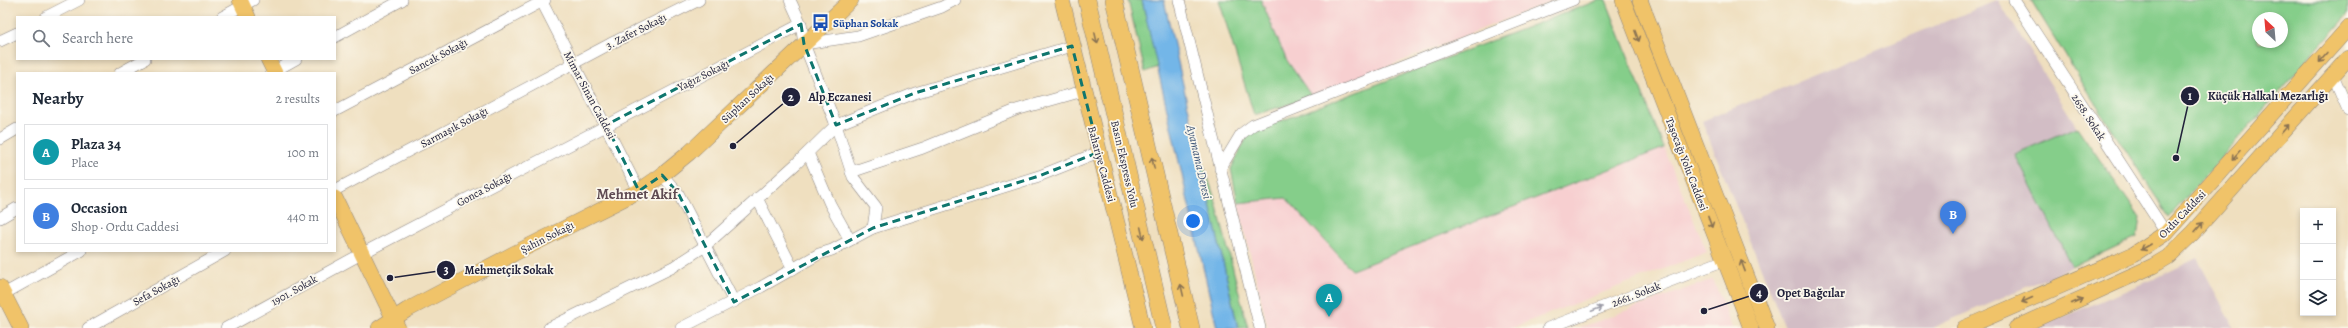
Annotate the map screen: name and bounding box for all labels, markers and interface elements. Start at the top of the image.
street label: 3. Zafer Sokağı [603,10,669,53]
north arrow [2252,12,2288,48]
bus stop icon: Süphan Sokak [810,13,830,33]
search box [16,16,336,60]
place label: Süphan Sokak [833,16,898,31]
icon: search [30,27,52,49]
text: Search here [62,28,133,48]
one-way arrow [1634,30,1642,42]
one-way arrow [1092,31,1100,44]
street label: Sancak Sokağı [406,35,470,78]
street label: Mimar Sinan Caddesi [560,49,619,142]
one-way arrow [2318,52,2327,63]
street label: Yağız Sokağı [674,56,732,95]
street label: Süphan Sokağı [718,70,777,127]
callout: Küçük Halkalı Mezarlığı [2180,84,2336,108]
callout: Alp Eczanesi [781,85,880,109]
text: Nearby [32,87,83,110]
text: 1 [2188,88,2193,104]
text: Küçük Halkalı Mezarlığı [2208,88,2329,104]
text: 2 [788,89,794,105]
text: Alp Eczanesi [807,89,872,105]
text: 2 results [276,90,320,107]
street label: 2658. Sokak [2068,91,2109,144]
street label: Sarmaşık Sokağı [418,103,491,152]
street label: Taşocağı Yolu Caddesi [1662,115,1711,213]
street label: Basın Ekspress Yolu [1107,119,1142,209]
water label: Ayamama Deresi [1182,122,1215,201]
street label: Bahariye Caddesi [1084,124,1119,204]
one-way arrow [2280,124,2289,134]
text: Plaza 34 [71,134,121,154]
text: A [42,144,50,161]
text: 100 m [287,144,319,161]
one-way arrow [2232,150,2241,160]
text: Place [71,154,99,171]
one-way arrow [1149,157,1157,170]
street label: Gonca Sokağı [454,169,514,210]
district label: Mehmet Akif [596,184,679,204]
street label: Ordu Caddesi [2155,187,2209,242]
text: Occasion [71,198,128,218]
pin: B [1940,201,1966,234]
text: B [42,208,50,225]
text: 440 m [287,208,319,225]
map controls [2300,208,2336,316]
button: + [2300,208,2336,244]
your location [1183,211,1203,231]
one-way arrow [1707,216,1715,228]
text: Shop · Ordu Caddesi [71,218,179,235]
street label: Şahin Sokağı [518,218,576,257]
one-way arrow [2194,221,2203,232]
one-way arrow [1138,226,1146,239]
one-way arrow [2140,244,2152,252]
button: − [2300,244,2336,280]
callout: Mehmetçik Sokak [436,258,561,282]
one-way arrow [1739,260,1747,272]
text: 3 [443,262,449,278]
text: Mehmetçik Sokak [465,262,554,278]
street label: Sefa Sokağı [130,271,182,309]
street label: 1901. Sokak [268,271,320,309]
street label: 2661. Sokak [1609,278,1663,311]
button: layers [2300,280,2336,316]
callout: Opet Bağcılar [1749,281,1853,305]
one-way arrow [1178,284,1185,297]
pin: A [1316,284,1342,317]
text: 4 [1756,285,1762,301]
text: Opet Bağcılar [1777,285,1845,301]
one-way arrow [2022,297,2034,304]
one-way arrow [2071,297,2083,304]
one-way arrow [1591,305,1603,312]

